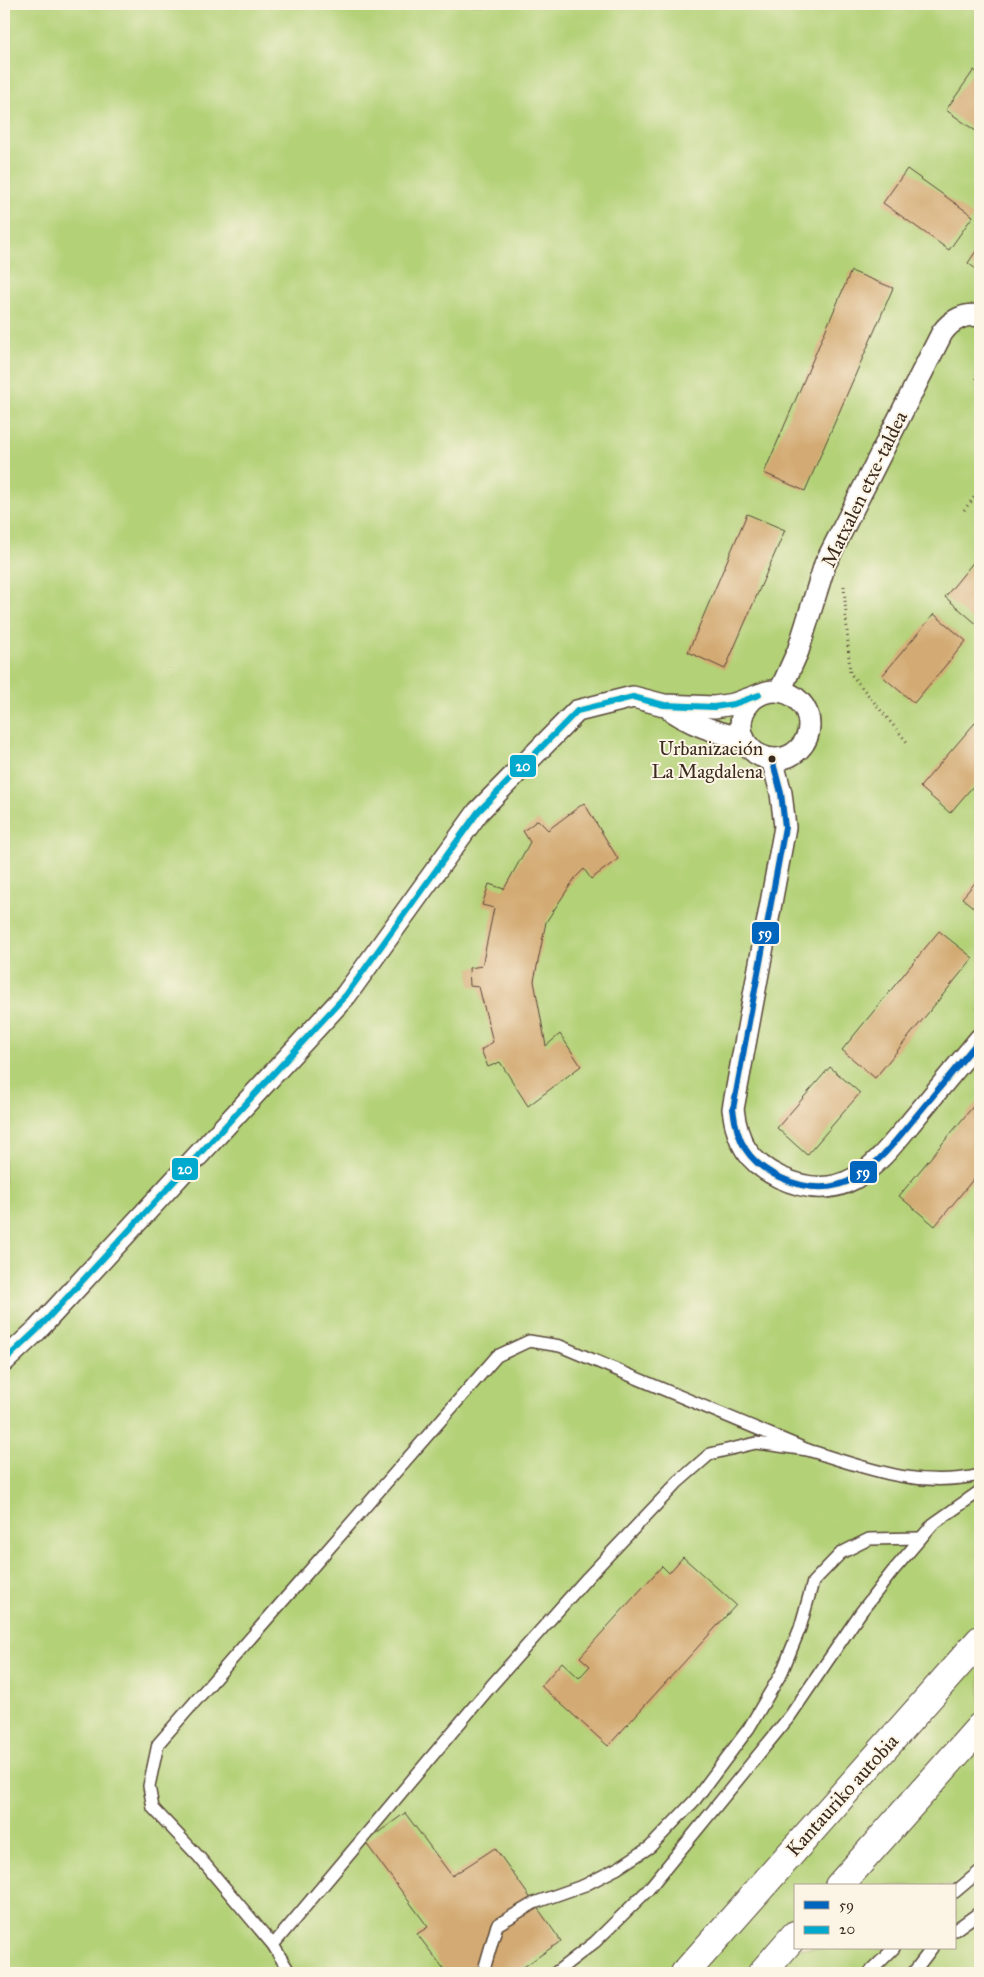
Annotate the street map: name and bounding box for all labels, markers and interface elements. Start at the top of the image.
street label: Matxalen etxe-taldea [816,407,912,571]
place label: Urbanización La Magdalena [652,737,764,784]
line badge: 20 [509,754,537,778]
marker: Urbanización La Magdalena [767,754,777,764]
text: 20 [515,758,531,775]
line badge: 59 [751,921,780,945]
text: 59 [758,925,772,943]
line badge: 20 [171,1157,199,1181]
line badge: 59 [849,1160,878,1184]
text: 20 [177,1161,193,1178]
text: 59 [856,1164,870,1182]
street label: Kantauriko autobia [781,1729,904,1861]
legend [794,1884,956,1950]
text: 59 [839,1896,854,1914]
text: 20 [839,1920,855,1938]

